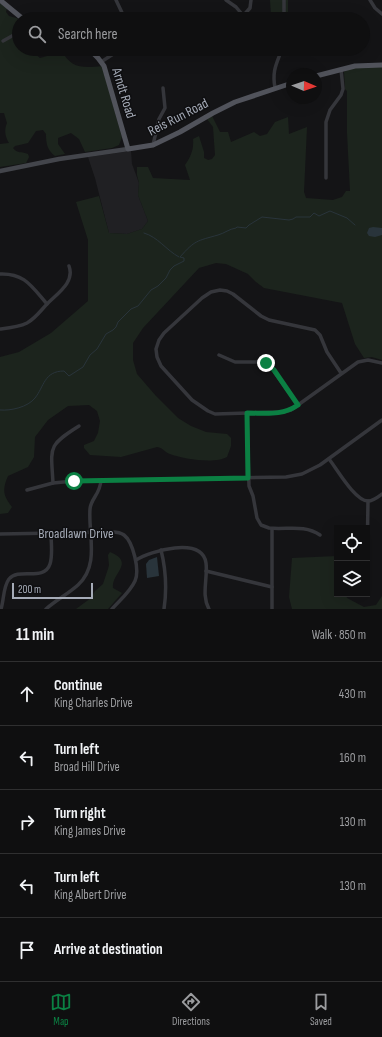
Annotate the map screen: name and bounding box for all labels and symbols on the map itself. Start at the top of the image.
street label: Arndt Road [108,65,140,120]
north arrow [286,68,322,104]
street label: Reis Run Road [145,94,211,139]
route end [257,354,275,372]
route start [65,472,83,490]
street label: Broadlawn Drive [38,525,114,542]
scale bar [12,581,93,600]

